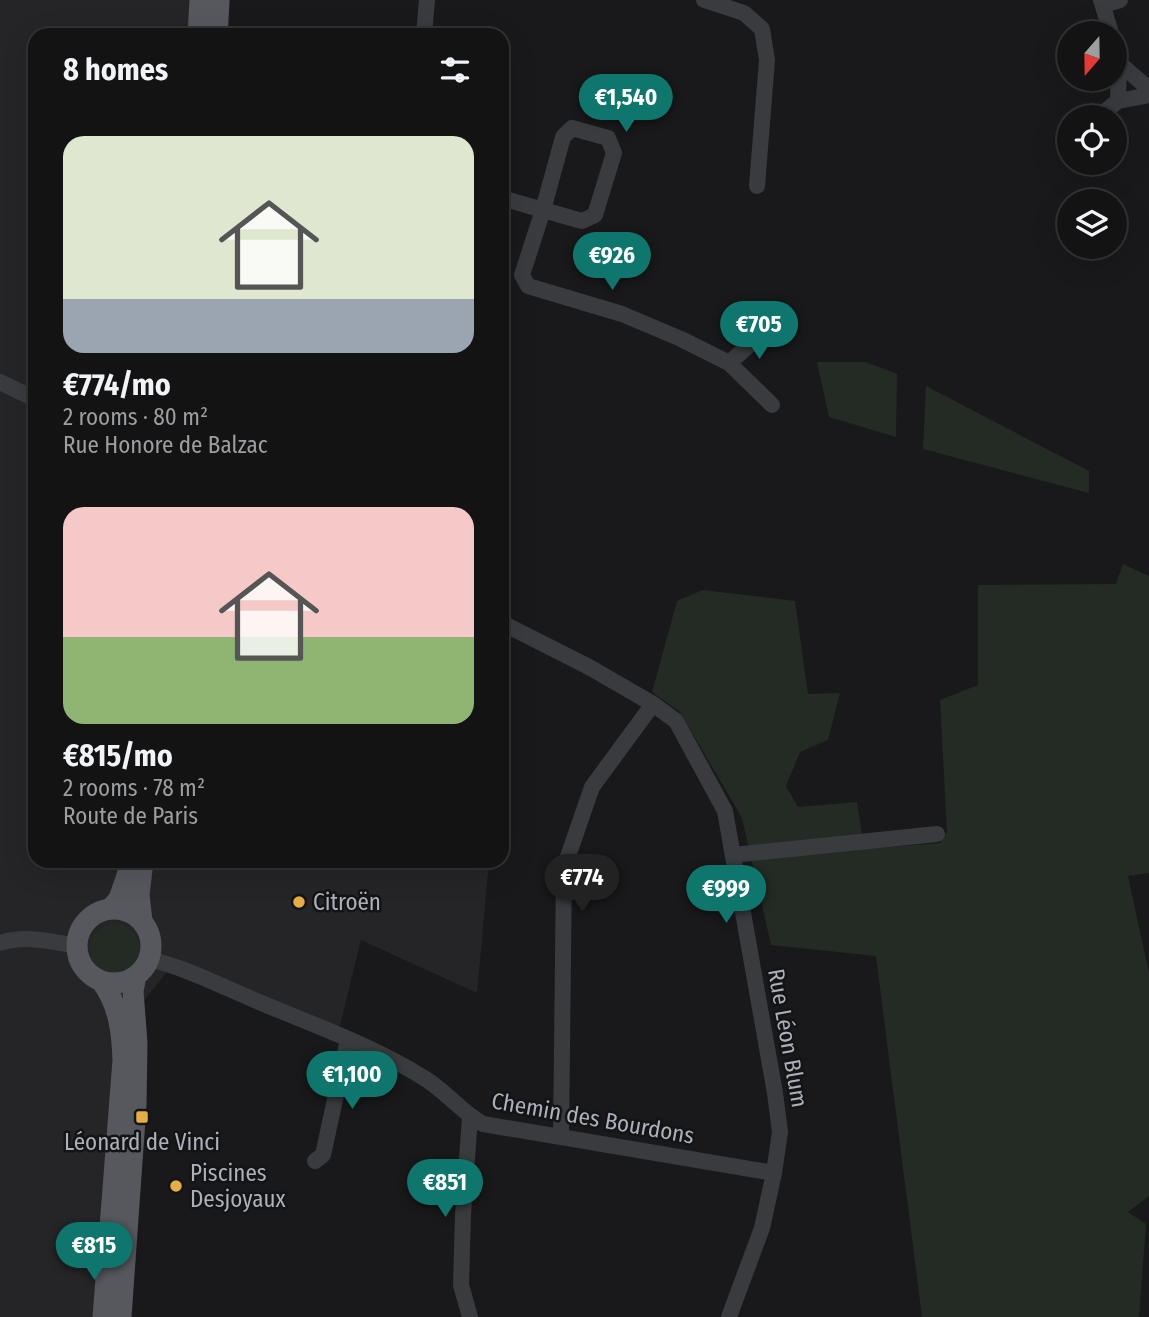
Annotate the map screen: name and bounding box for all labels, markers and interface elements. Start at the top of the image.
north arrow [1057,21,1127,91]
map controls [1057,21,1127,259]
icon: filters [436,51,474,89]
text: 8 homes [63,52,168,88]
pin: €1,540 [569,74,683,134]
text: €1,540 [595,83,657,111]
button: locate [1057,105,1127,175]
icon: home [206,182,332,308]
button: layers [1057,189,1127,259]
pin: €926 [571,232,653,292]
text: €926 [589,241,635,269]
pin: €705 [718,302,800,361]
text: €705 [736,310,782,338]
text: €774/mo [63,367,171,403]
text: 2 rooms · 80 m² [63,403,208,431]
text: Rue Honore de Balzac [63,431,268,459]
icon: home [206,553,332,679]
text: €815/mo [63,738,173,774]
text: 2 rooms · 78 m² [63,774,205,802]
text: Route de Paris [63,802,198,830]
pin: €774 [541,855,623,914]
text: €774 [560,863,604,891]
pin: €999 [685,866,767,925]
text: €999 [702,874,750,902]
place label: Citroën [313,888,381,916]
marker: Citroën [291,894,307,910]
street label: Rue Léon Blum [762,966,814,1110]
pin: €1,100 [295,1052,409,1111]
text: €1,100 [322,1060,382,1088]
street label: Chemin des Bourdons [489,1086,697,1150]
marker: Léonard de Vinci [134,1109,150,1125]
place label: Léonard de Vinci [64,1128,220,1156]
place label: Piscines Desjoyaux [190,1159,286,1213]
pin: €851 [404,1160,486,1219]
text: €851 [423,1168,467,1196]
marker: Piscines Desjoyaux [168,1178,184,1194]
pin: €815 [53,1222,135,1282]
text: €815 [72,1231,116,1259]

